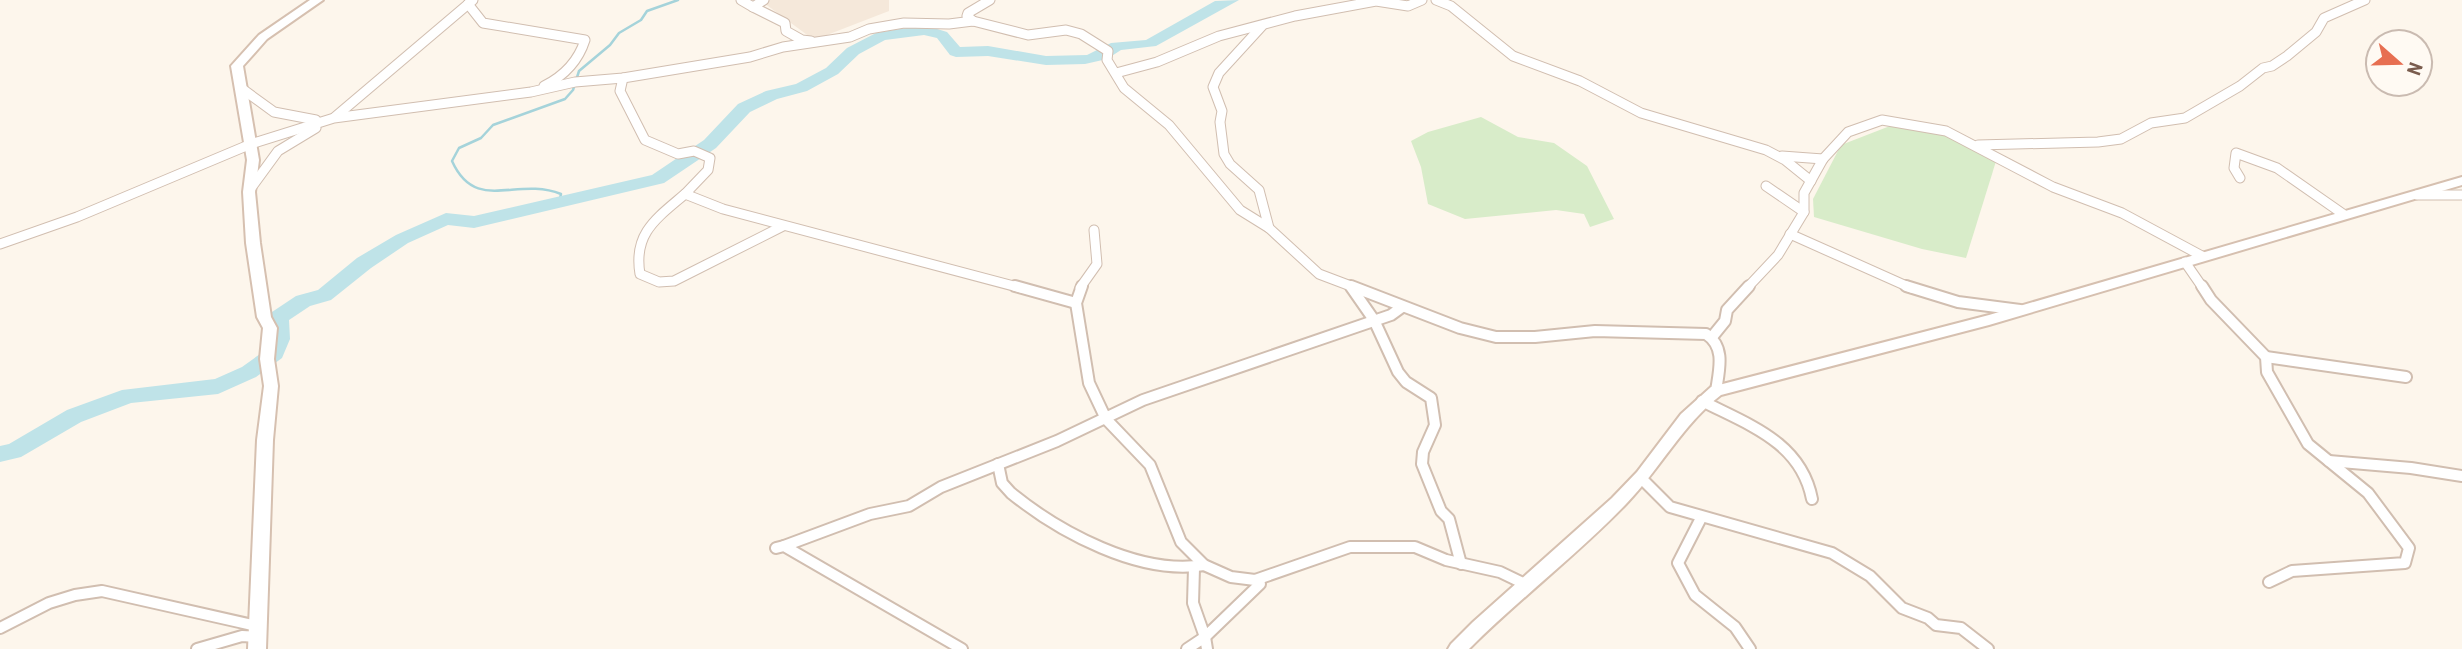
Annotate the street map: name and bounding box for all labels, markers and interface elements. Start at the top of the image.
north arrow [2364,28,2434,98]
text: N [2402,59,2427,78]

